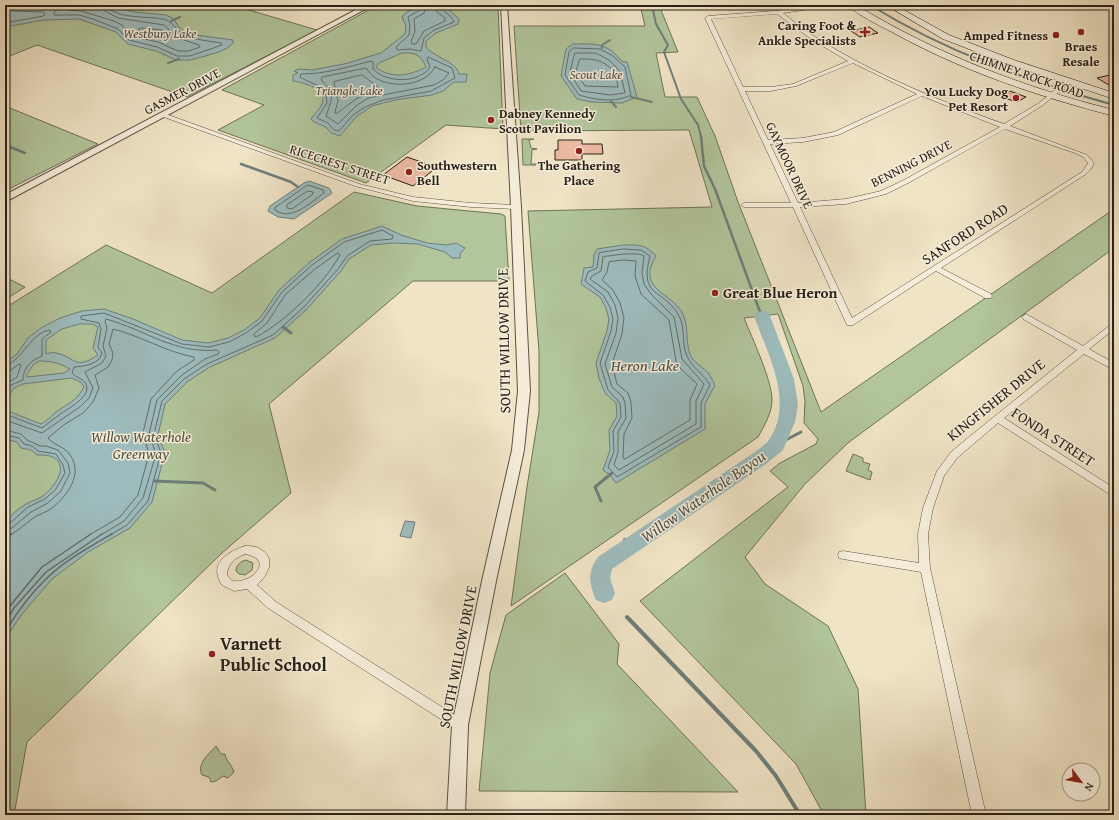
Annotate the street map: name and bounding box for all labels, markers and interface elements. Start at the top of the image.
place label: Caring Foot & Ankle Specialists [758,16,857,50]
water label: Westbury Lake [123,24,197,43]
marker: Caring Foot & Ankle Specialists [859,26,871,38]
place label: Amped Fitness [964,26,1048,45]
marker: Braes Resale [1076,27,1086,37]
marker: Amped Fitness [1051,30,1061,40]
place label: Braes Resale [1062,37,1100,71]
street label: CHIMNEY ROCK ROAD [967,46,1087,103]
street label: GASMER DRIVE [141,63,224,120]
water label: Scout Lake [569,65,623,84]
water label: Triangle Lake [315,81,383,100]
place label: You Lucky Dog Pet Resort [924,82,1008,116]
marker: You Lucky Dog Pet Resort [1011,93,1021,103]
place label: Dabney Kennedy Scout Pavilion [499,104,596,138]
marker: Dabney Kennedy Scout Pavilion [486,115,496,125]
street label: GAYMOOR DRIVE [761,119,818,212]
street label: BENNING DRIVE [868,135,955,192]
street label: RICECREST STREET [287,139,393,190]
marker: The Gathering Place [574,146,584,156]
place label: Southwestern Bell [417,156,497,190]
place label: The Gathering Place [538,156,620,190]
marker: Southwestern Bell [404,167,414,177]
street label: SANFORD ROAD [917,198,1012,269]
street label: SOUTH WILLOW DRIVE [492,268,515,414]
place label: Great Blue Heron [723,282,837,303]
marker: Great Blue Heron [710,288,720,298]
water label: Heron Lake [610,353,680,377]
street label: KINGFISHER DRIVE [942,353,1049,446]
street label: FONDA STREET [1008,402,1099,472]
park label: Willow Waterhole Greenway [91,426,191,464]
water label: Willow Waterhole Bayou [636,444,770,548]
street label: SOUTH WILLOW DRIVE [433,583,482,730]
place label: Varnett Public School [220,630,327,678]
marker: Varnett Public School [207,649,217,659]
north arrow [1061,762,1101,802]
text: N [1080,780,1098,795]

